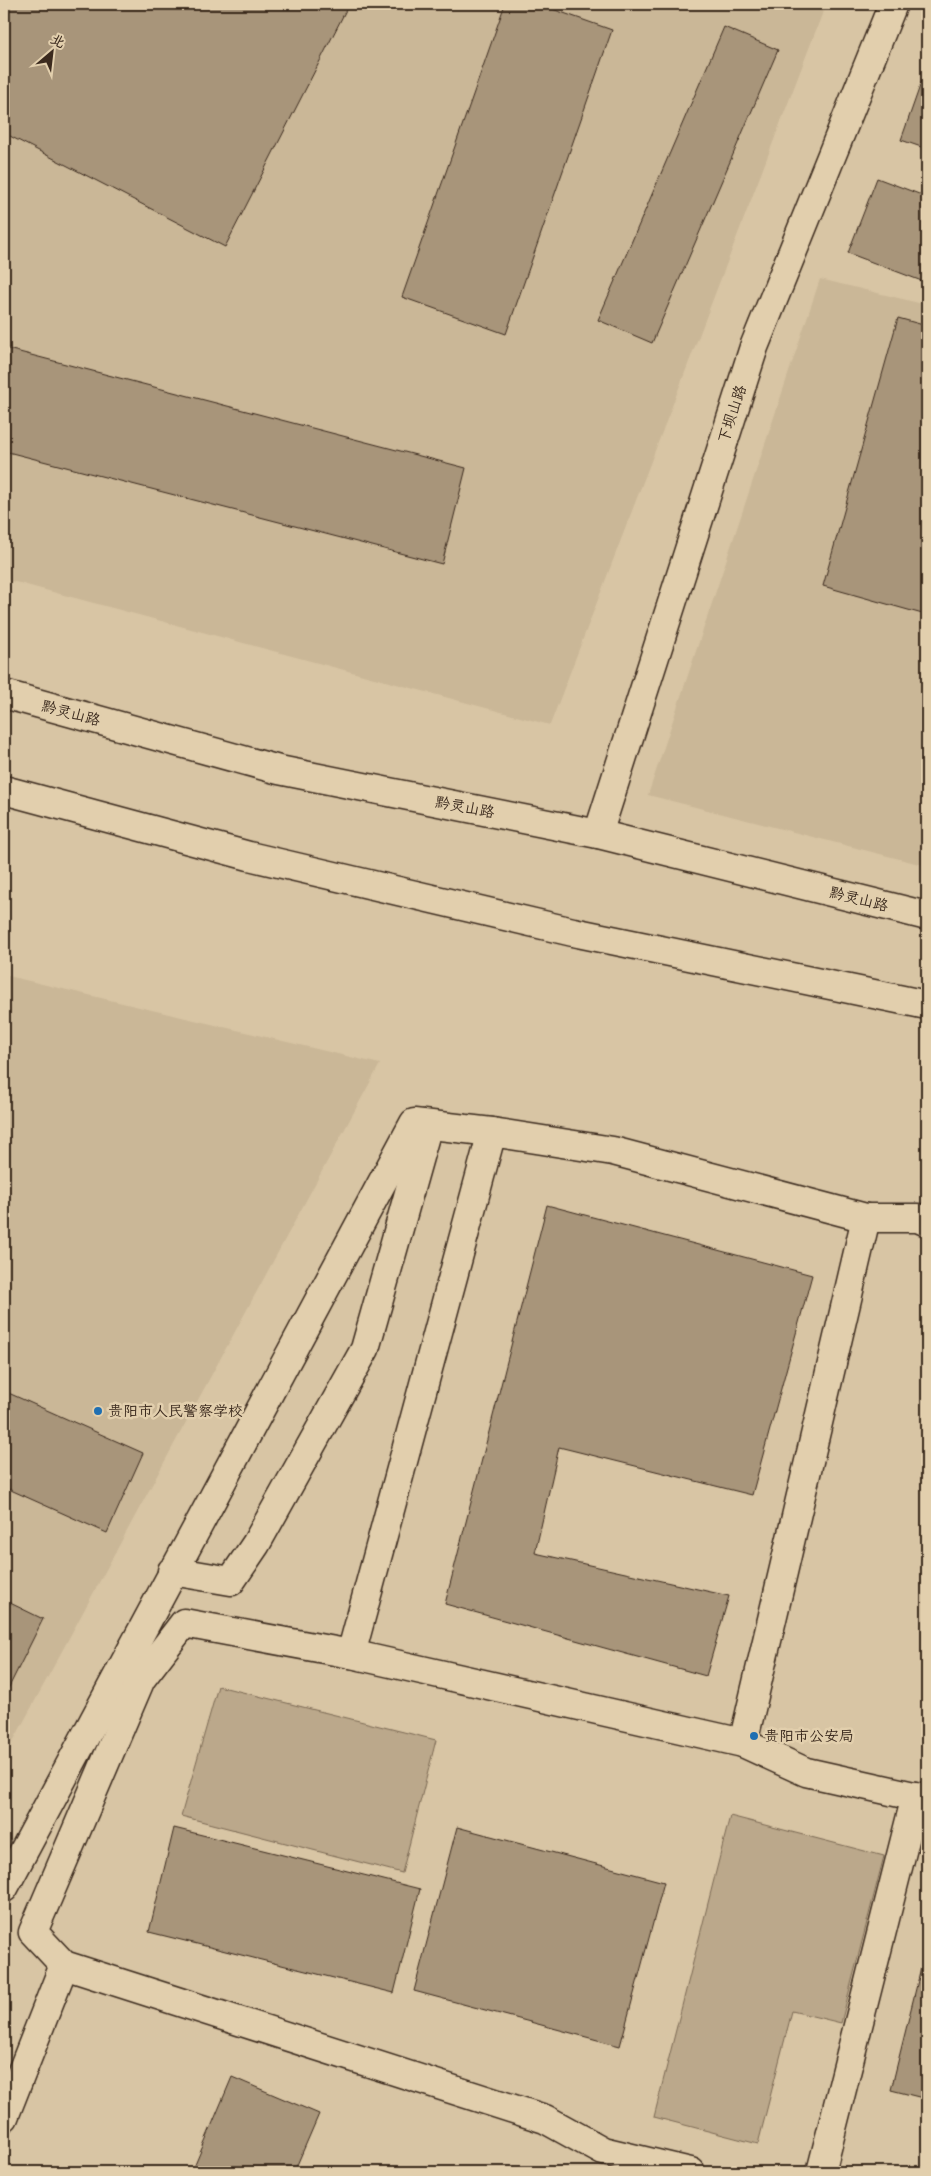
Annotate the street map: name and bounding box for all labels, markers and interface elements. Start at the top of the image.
north arrow [28,28,78,78]
text: 北 [48,29,69,52]
street label: 下坝山路 [713,382,750,445]
street label: 黔灵山路 [40,696,103,729]
street label: 黔灵山路 [434,791,496,822]
street label: 黔灵山路 [828,882,891,915]
place label: 贵阳市人民警察学校 [108,1401,243,1420]
marker: 贵阳市人民警察学校 [92,1405,104,1417]
place label: 贵阳市公安局 [764,1726,854,1745]
marker: 贵阳市公安局 [748,1730,760,1742]

